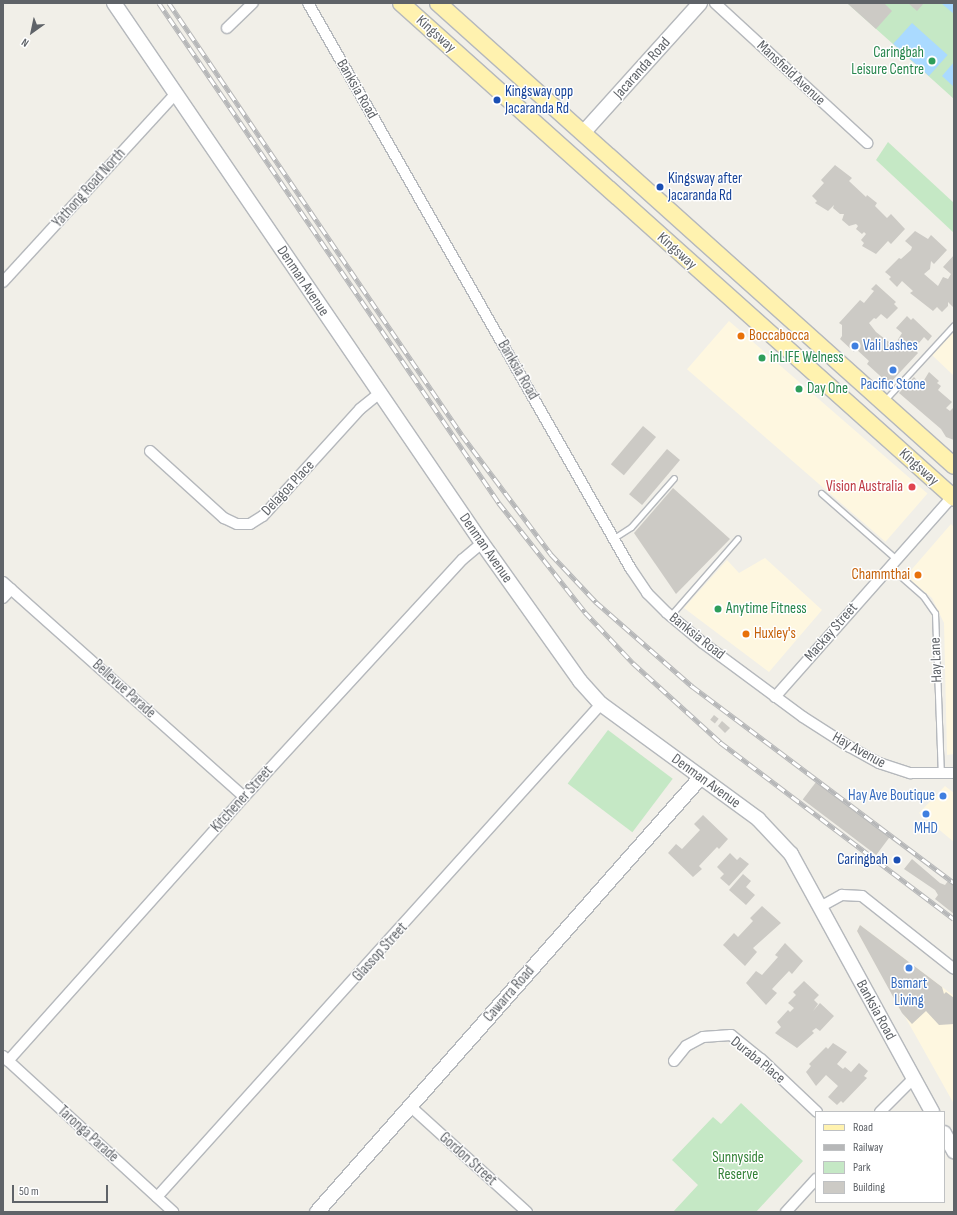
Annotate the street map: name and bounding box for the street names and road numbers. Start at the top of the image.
street label: Kingsway [412,12,460,56]
street label: Jacaranda Road [610,34,674,102]
street label: Mansfield Avenue [753,37,829,109]
street label: Banksia Road [333,56,381,122]
street label: Yathong Road North [49,145,129,231]
street label: Kingsway [653,229,701,273]
street label: Denman Avenue [273,243,333,319]
street label: Banksia Road [494,337,542,403]
street label: Kingsway [895,445,943,489]
street label: Delagoa Place [258,457,318,519]
street label: Denman Avenue [455,510,517,586]
street label: Mackay Street [801,599,861,665]
street label: Banksia Road [666,609,728,663]
street label: Hay Lane [926,637,946,683]
street label: Bellevue Parade [89,656,159,722]
street label: Hay Avenue [829,728,889,772]
street label: Denman Avenue [668,750,744,812]
street label: Kitchener Street [207,762,277,836]
street label: Glassop Street [349,919,411,985]
street label: Cawarra Road [480,962,538,1026]
street label: Banksia Road [852,977,900,1043]
street label: Duraba Place [727,1033,789,1087]
street label: Taronga Parade [54,1102,122,1166]
street label: Gordon Street [436,1129,500,1189]

